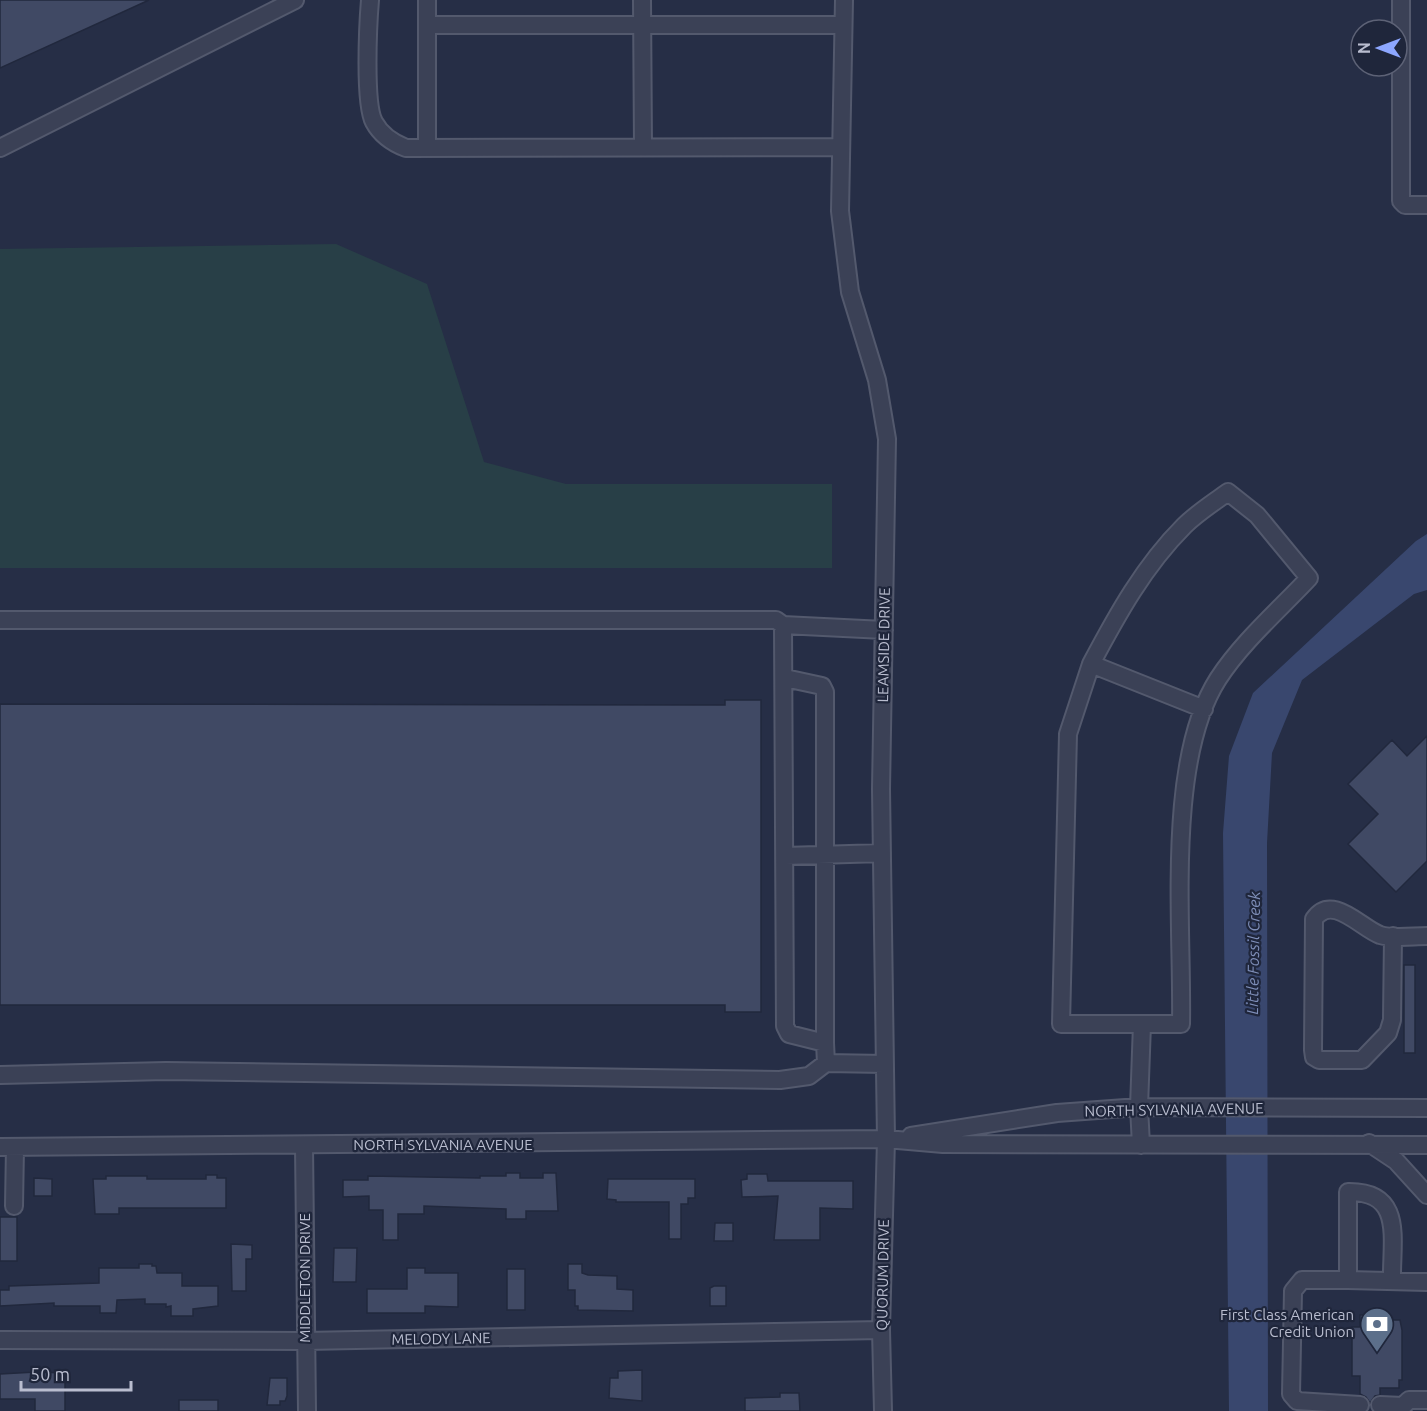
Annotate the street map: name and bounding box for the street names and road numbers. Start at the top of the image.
street label: LEAMSIDE DRIVE [874,587,893,703]
street label: NORTH SYLVANIA AVENUE [1084,1099,1264,1120]
street label: NORTH SYLVANIA AVENUE [353,1136,533,1153]
street label: MIDDLETON DRIVE [296,1213,313,1343]
street label: QUORUM DRIVE [873,1219,892,1331]
street label: MELODY LANE [391,1329,491,1348]

